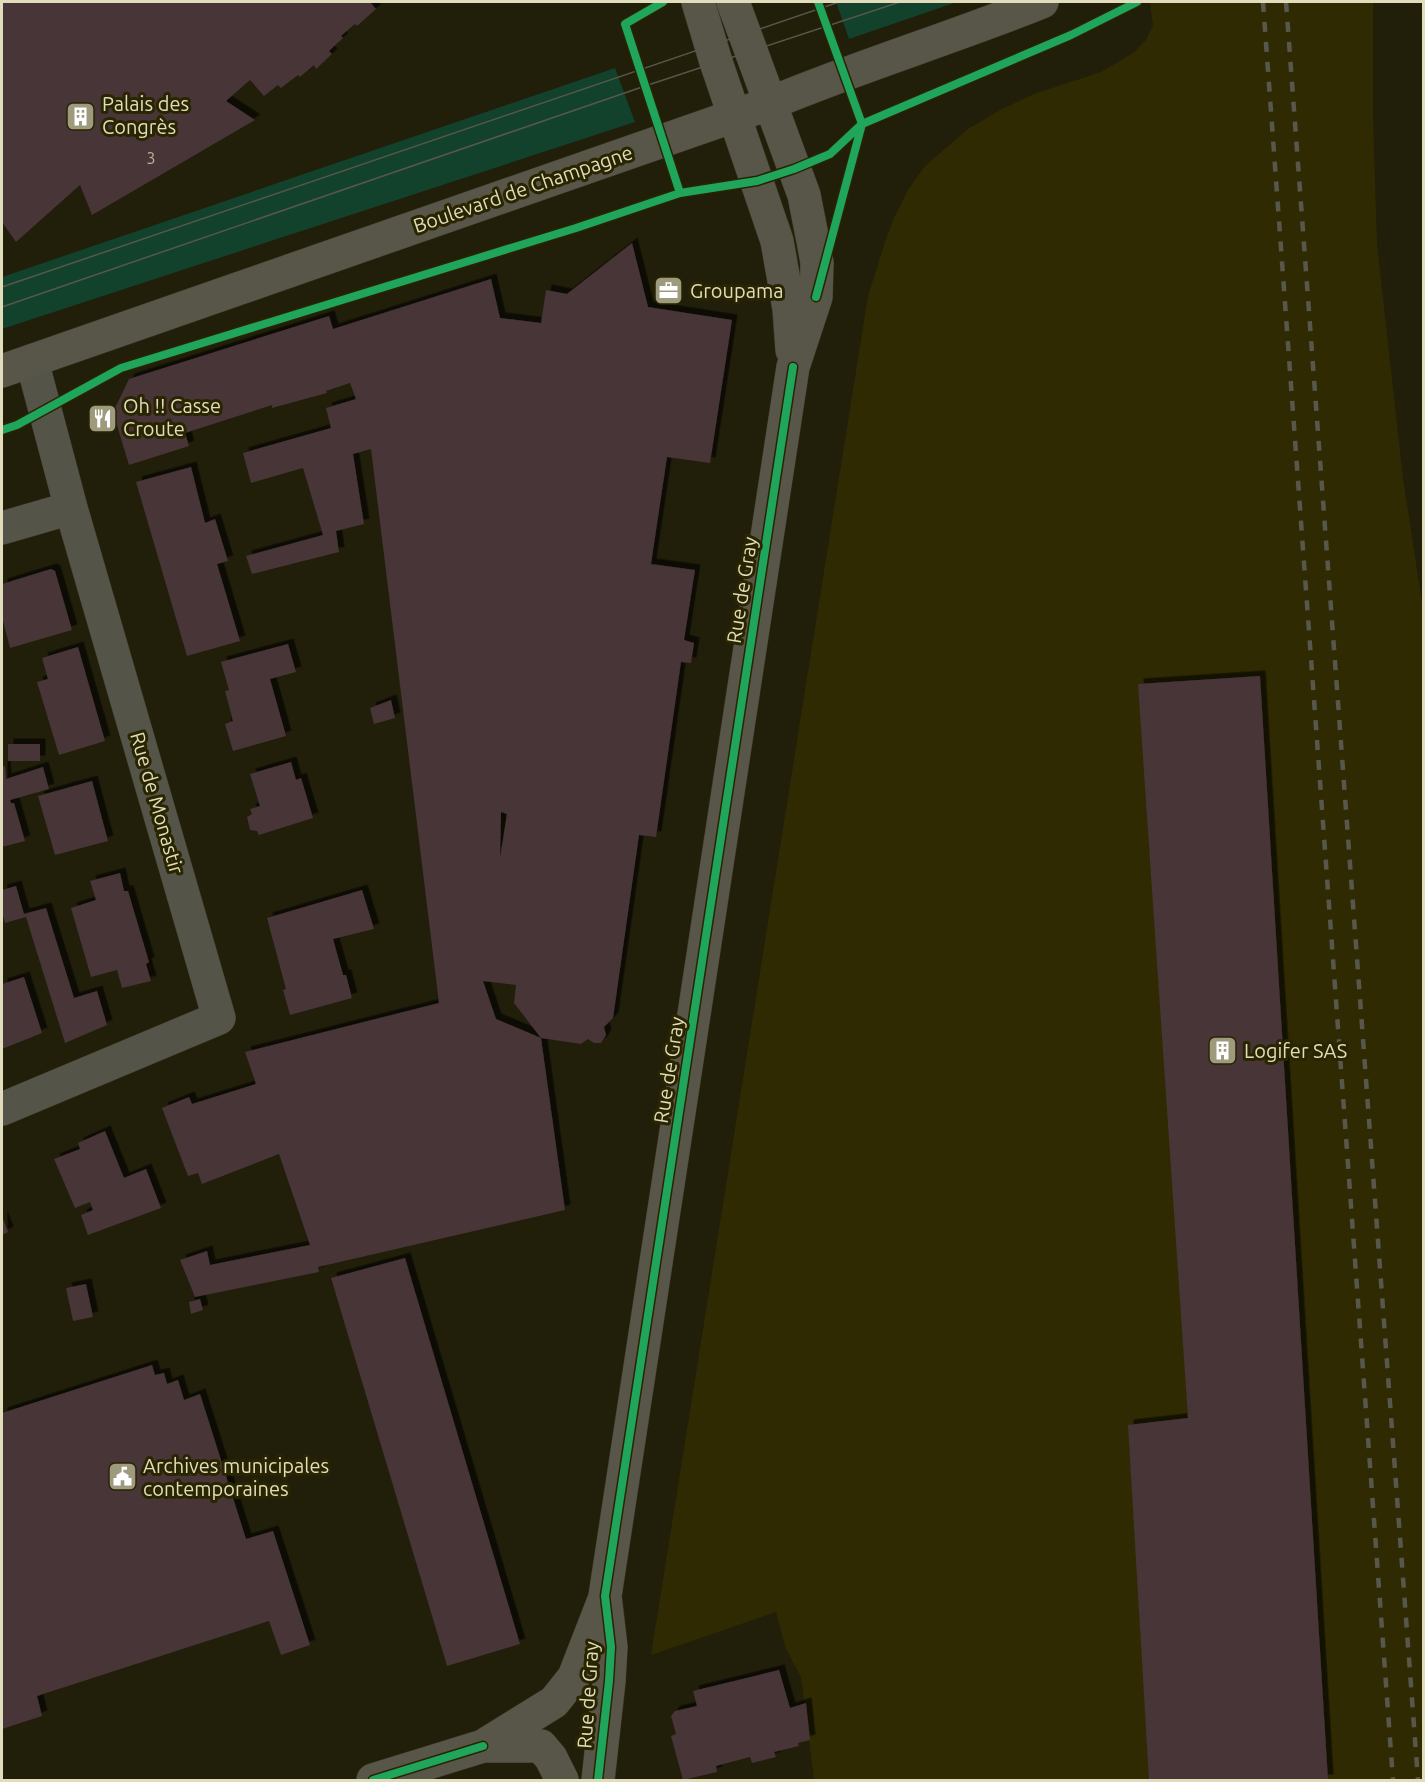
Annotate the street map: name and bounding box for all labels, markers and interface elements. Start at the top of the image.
place label: Palais des Congrès [102,92,189,138]
building icon: Palais des Congrès [65,100,97,132]
street label: Boulevard de Champagne [410,140,636,237]
house number: 3 [146,149,156,167]
office icon: Groupama [653,275,685,307]
place label: Groupama [690,279,783,302]
place label: Oh !! Casse Croute [123,394,221,440]
restaurant icon: Oh !! Casse Croute [86,402,118,434]
street label: Rue de Gray [722,535,761,645]
street label: Rue de Monastir [126,729,189,877]
street label: Rue de Gray [649,1015,688,1125]
building icon: Logifer SAS [1207,1035,1239,1067]
place label: Logifer SAS [1244,1039,1347,1062]
place label: Archives municipales contemporaines [143,1454,329,1500]
public building icon: Archives municipales contemporaines [106,1461,138,1493]
street label: Rue de Gray [572,1640,603,1749]

